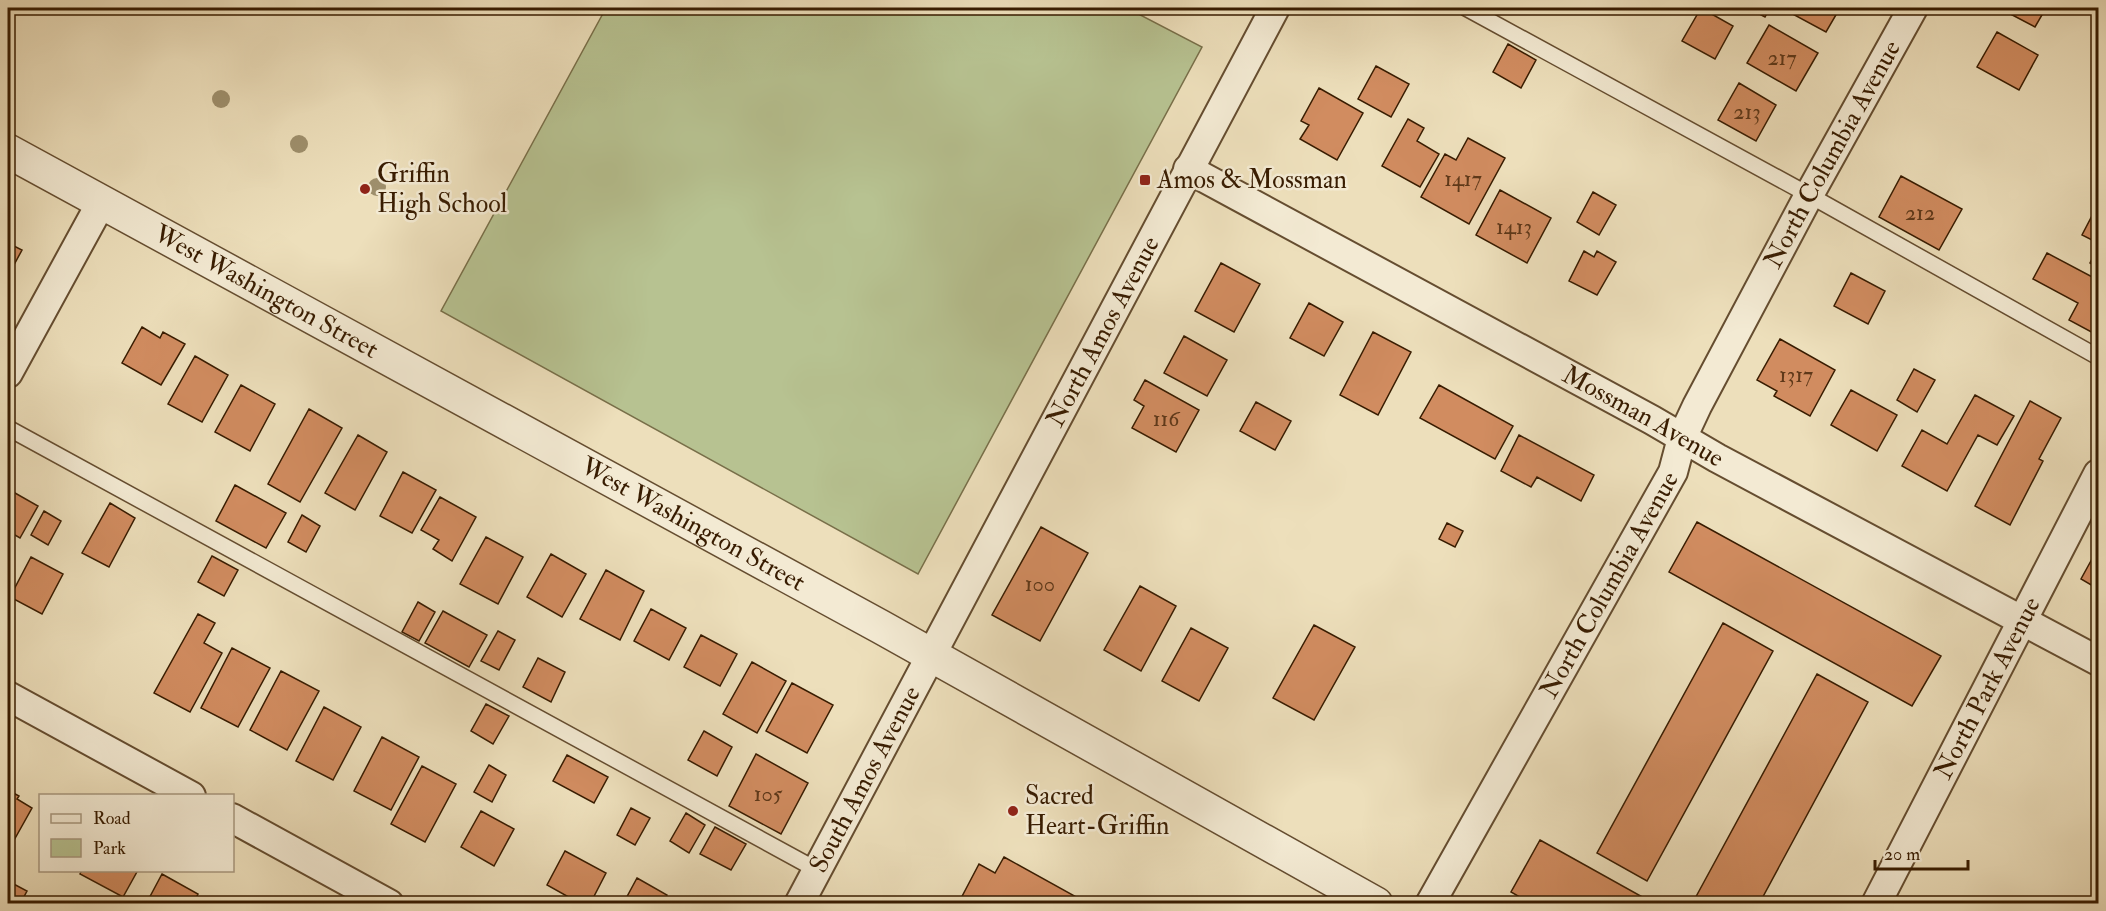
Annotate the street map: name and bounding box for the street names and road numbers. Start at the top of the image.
street label: North Columbia Avenue [1757,35,1908,274]
street label: West Washington Street [147,217,384,366]
street label: North Amos Avenue [1039,231,1167,433]
street label: Mossman Avenue [1557,359,1730,475]
street label: West Washington Street [574,450,811,598]
street label: North Columbia Avenue [1533,466,1686,704]
street label: North Park Avenue [1927,591,2048,785]
street label: South Amos Avenue [803,681,928,878]

